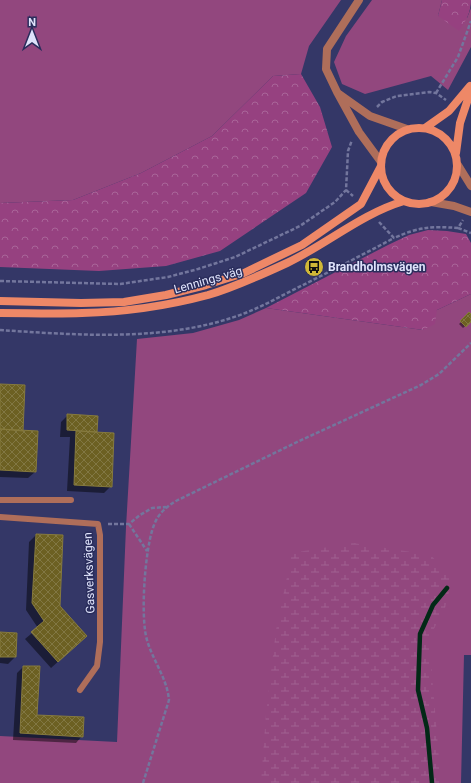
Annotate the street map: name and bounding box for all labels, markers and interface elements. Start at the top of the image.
north arrow [12,12,52,52]
text: N [28,16,36,29]
bus stop icon: Brandholmsvägen [303,256,325,278]
place label: Brandholmsvägen [328,260,426,274]
street label: Lennings väg [172,264,244,296]
street label: Gasverksvägen [81,532,97,614]

